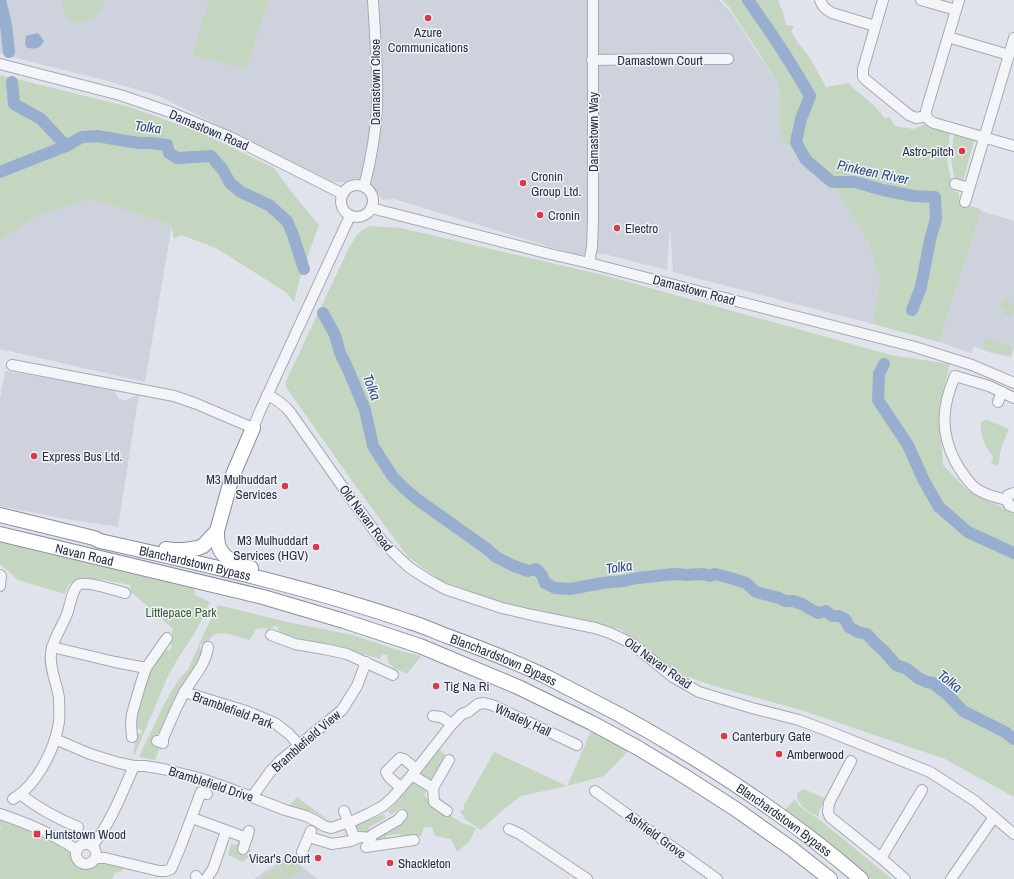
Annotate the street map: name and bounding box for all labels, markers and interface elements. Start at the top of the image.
marker: Azure Communications [423,13,433,23]
place label: Azure Communications [388,24,468,56]
street label: Damastown Close [367,39,384,125]
street label: Damastown Court [617,52,703,69]
street label: Damastown Way [585,91,602,172]
street label: Damastown Road [167,106,251,154]
water label: Tolka [134,116,162,138]
place label: Astro-pitch [901,143,954,160]
marker: Astro-pitch [957,146,967,156]
water label: Pinkeen River [836,156,912,189]
place label: Cronin Group Ltd. [531,168,581,200]
marker: Cronin Group Ltd. [518,178,528,188]
place label: Cronin [548,207,580,224]
marker: Cronin [535,210,545,220]
place label: Electro [625,220,658,237]
marker: Electro [612,223,622,233]
street label: Damastown Road [651,271,737,309]
water label: Tolka [359,371,385,403]
place label: Express Bus Ltd. [42,448,123,465]
marker: Express Bus Ltd. [29,451,39,461]
place label: M3 Mulhuddart Services [206,471,277,503]
marker: M3 Mulhuddart Services [280,481,290,491]
street label: Old Navan Road [335,481,397,555]
place label: M3 Mulhuddart Services (HGV) [233,532,308,564]
street label: Navan Road [54,539,116,569]
street label: Blanchardstown Bypass [138,542,253,584]
marker: M3 Mulhuddart Services (HGV) [311,542,321,552]
water label: Tolka [605,556,633,578]
park label: Littlepace Park [145,604,217,621]
street label: Blanchardstown Bypass [448,630,560,689]
street label: Old Navan Road [621,633,695,693]
water label: Tolka [934,666,966,696]
place label: Tig Na Ri [444,678,489,695]
marker: Tig Na Ri [431,681,441,691]
street label: Bramblefield Park [190,688,276,733]
street label: Whately Hall [492,700,554,740]
street label: Bramblefield View [268,706,344,776]
place label: Canterbury Gate [732,728,811,745]
marker: Canterbury Gate [719,731,729,741]
place label: Amberwood [786,746,844,763]
marker: Amberwood [774,749,784,759]
street label: Bramblefield Drive [166,762,256,806]
street label: Blanchardstown Bypass [733,779,836,860]
street label: Ashfield Grove [622,807,690,863]
place label: Huntstown Wood [45,826,126,843]
marker: Huntstown Wood [32,829,42,839]
place label: Vicar's Court [249,850,310,867]
marker: Vicar's Court [313,853,323,863]
place label: Shackleton [398,855,451,872]
marker: Shackleton [385,858,395,868]

